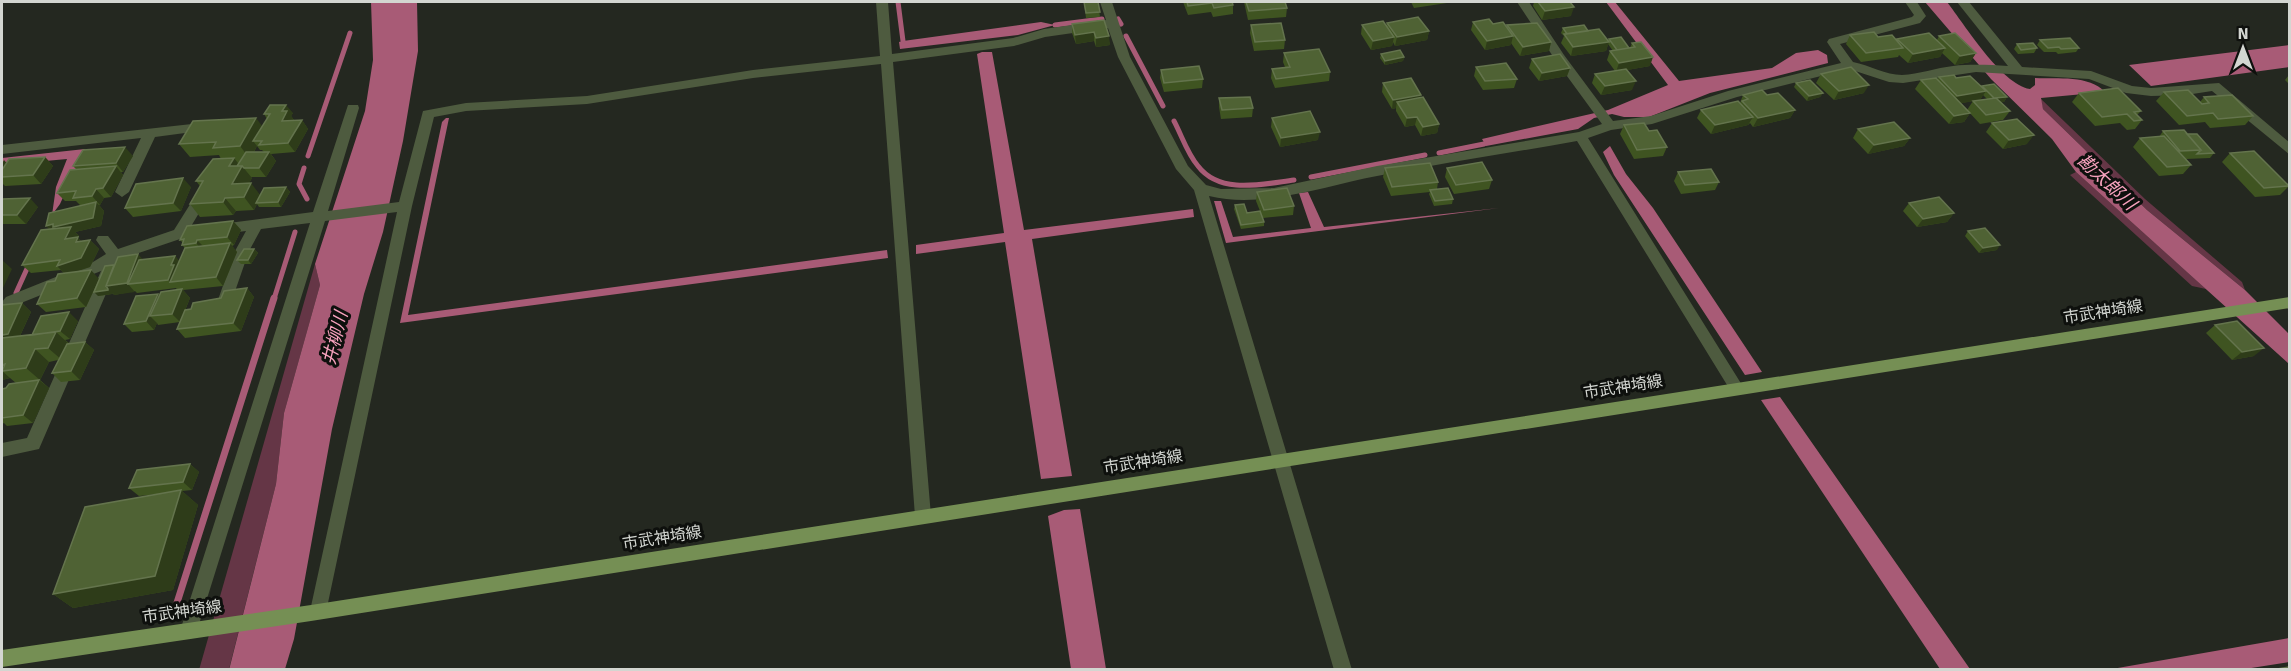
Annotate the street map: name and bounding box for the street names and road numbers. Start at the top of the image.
street label: 市武神埼線 [2062,296,2144,328]
street label: 市武神埼線 [1582,371,1664,403]
street label: 市武神埼線 [1102,446,1184,478]
street label: 市武神埼線 [621,522,703,554]
street label: 市武神埼線 [141,597,223,627]

